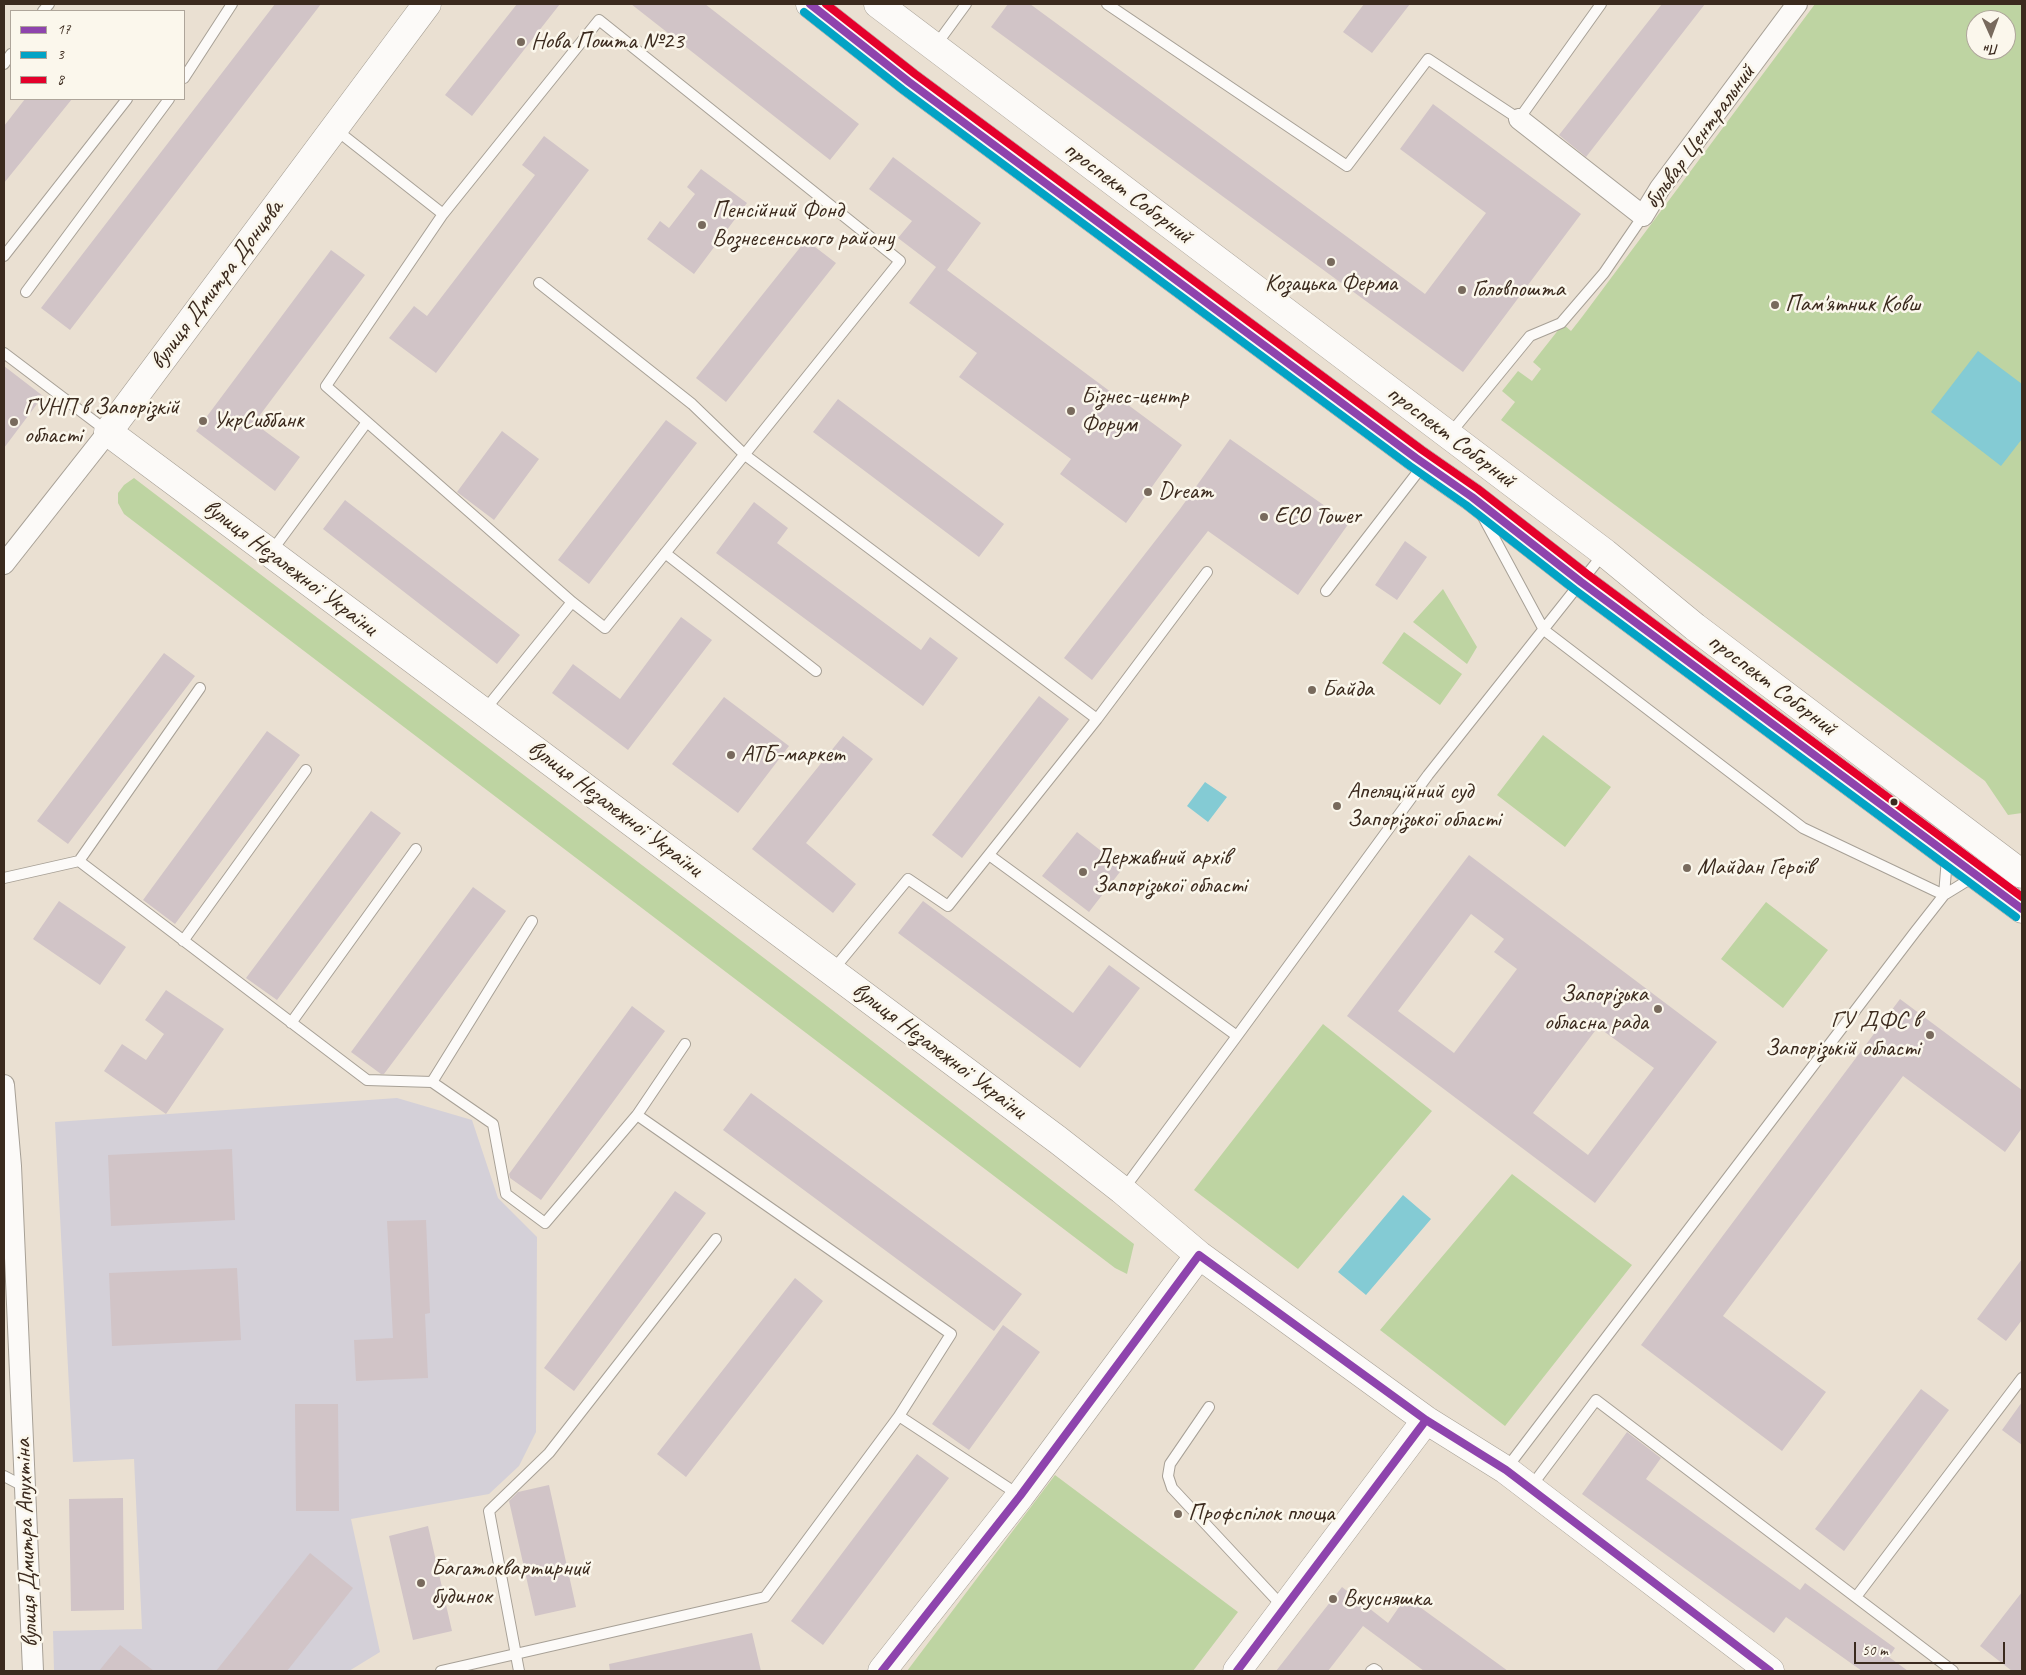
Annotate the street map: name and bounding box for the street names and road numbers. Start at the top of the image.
street label: бульвар Центральний [1638,59,1762,215]
street label: проспект Соборний [1058,135,1198,251]
street label: вулиця Дмитра Донцова [144,195,290,375]
street label: проспект Соборний [1381,379,1521,495]
street label: вулиця Незалежної України [197,493,383,643]
street label: проспект Соборний [1702,627,1842,743]
street label: вулиця Незалежної України [522,734,708,884]
street label: вулиця Незалежної України [846,976,1032,1126]
street label: вулиця Дмитра Апухтіна [9,1438,45,1648]

